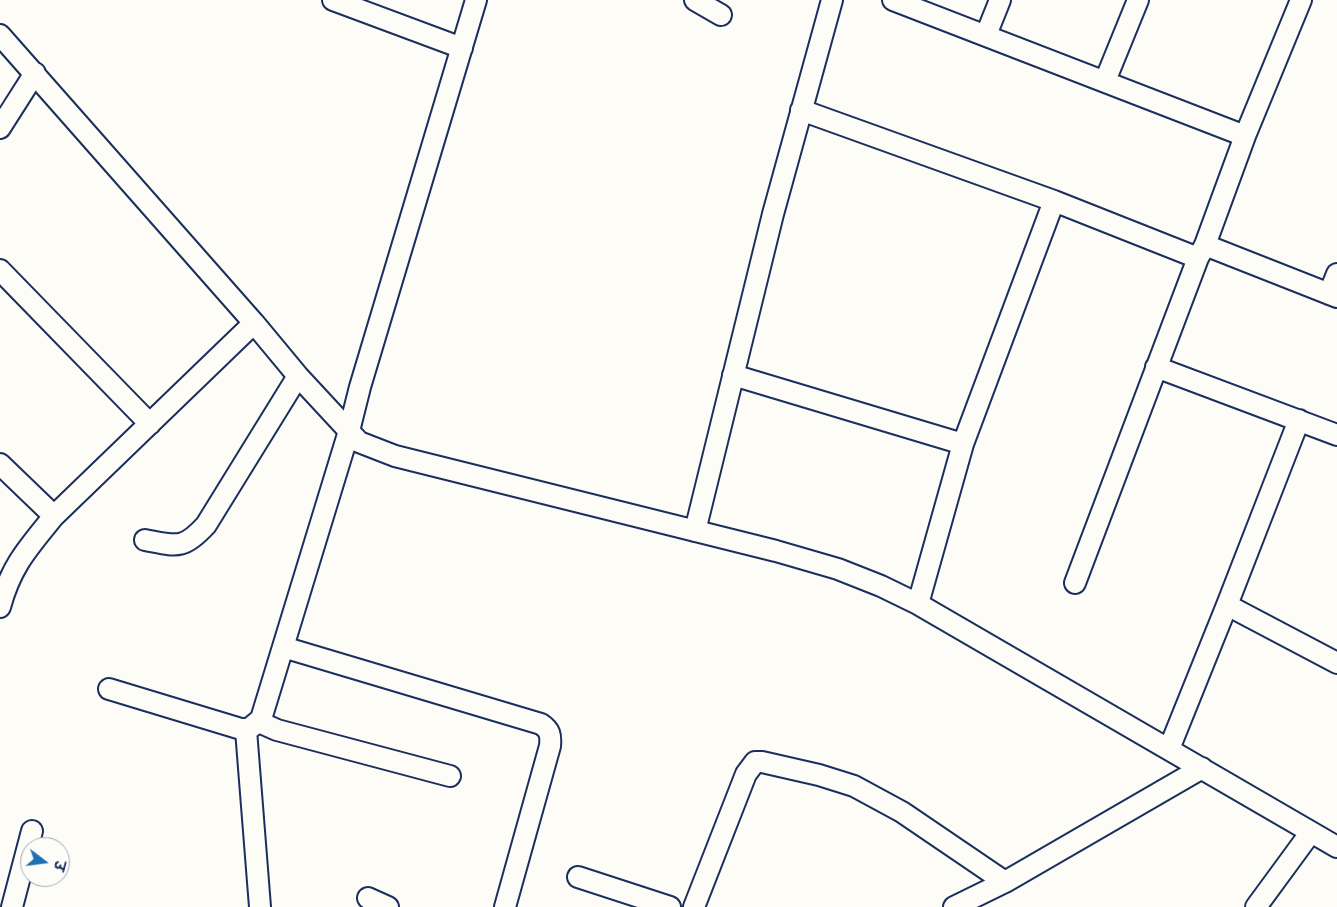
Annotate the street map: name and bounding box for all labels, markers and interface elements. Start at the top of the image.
north arrow [20,837,70,887]
text: उ [50,859,68,872]

